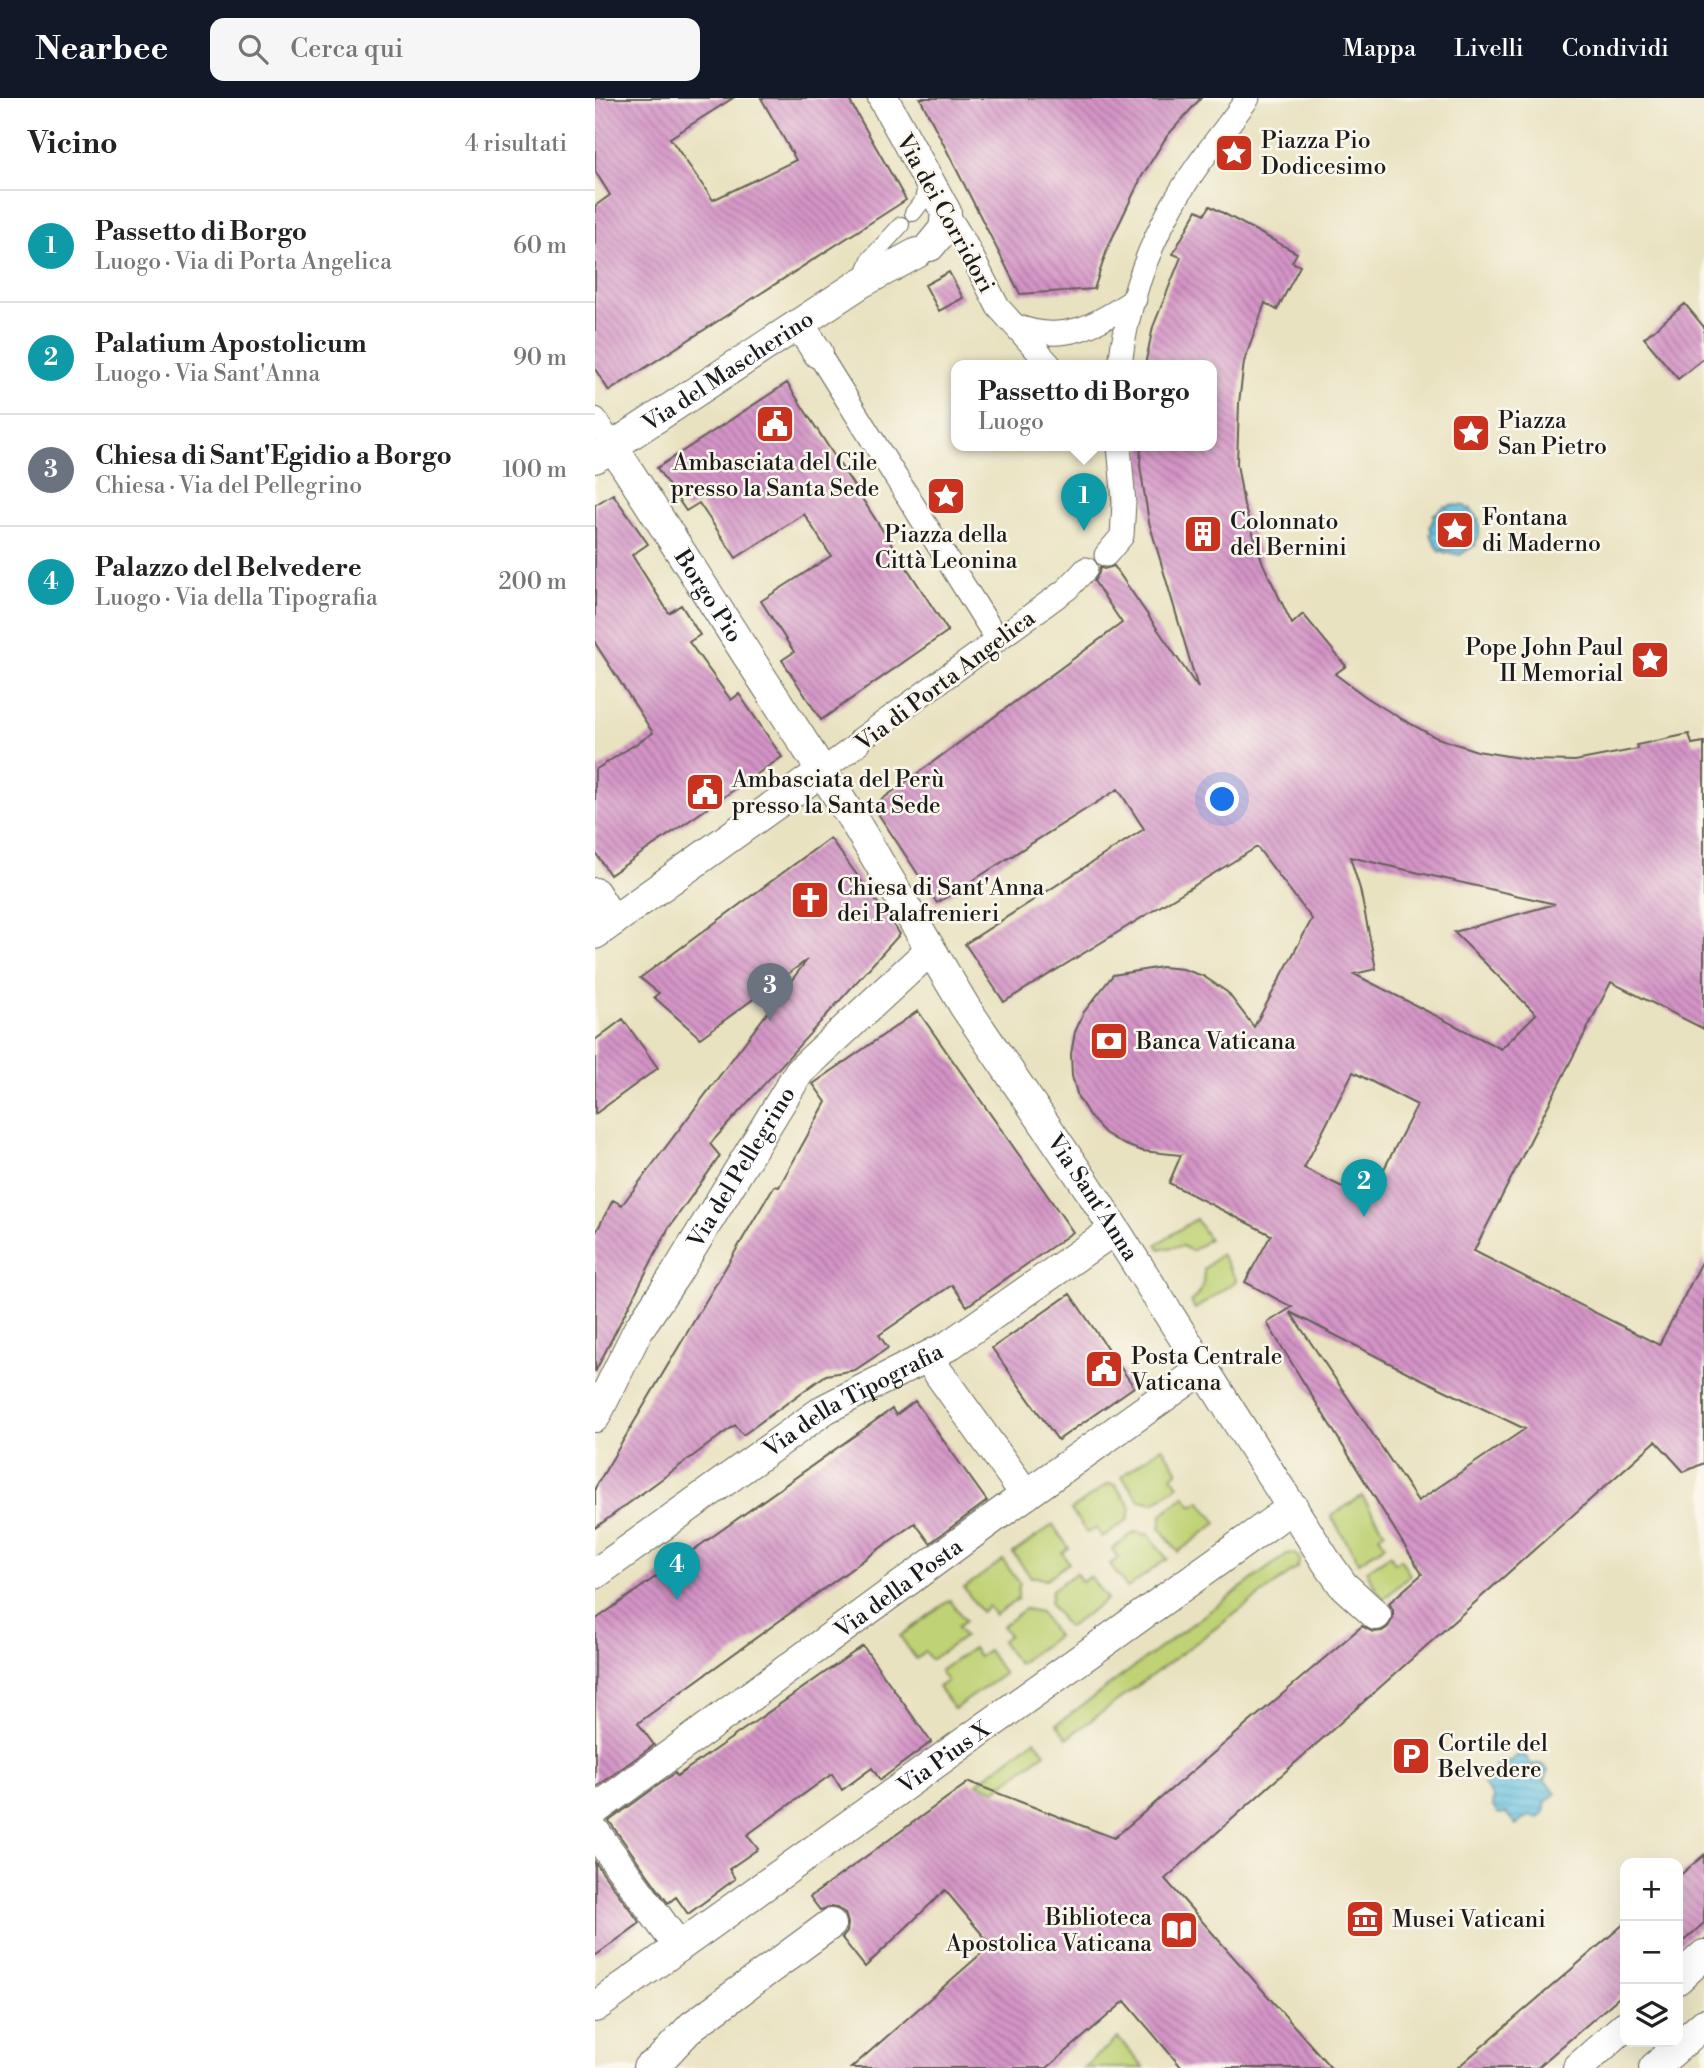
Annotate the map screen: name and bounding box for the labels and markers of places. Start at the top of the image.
place label: Piazza Pio Dodicesimo [1261,127,1386,181]
place icon: Piazza Pio Dodicesimo [1213,132,1255,174]
public building icon: Ambasciata del Cile presso la Santa Sede [754,403,796,445]
place label: Piazza San Pietro [1498,407,1607,461]
place icon: Piazza San Pietro [1450,412,1492,454]
place label: Ambasciata del Cile presso la Santa Sede [671,449,879,503]
pin: 1 [1061,473,1107,531]
place icon: Piazza della Città Leonina [925,475,967,517]
place label: Fontana di Maderno [1482,504,1601,558]
place label: Colonnato del Bernini [1230,508,1347,562]
place icon: Fontana di Maderno [1434,509,1476,551]
building icon: Colonnato del Bernini [1182,513,1224,555]
place label: Piazza della Città Leonina [875,521,1018,575]
place label: Pope John Paul II Memorial [1465,634,1623,688]
place icon: Pope John Paul II Memorial [1629,639,1671,681]
place label: Ambasciata del Perù presso la Santa Sede [731,766,944,820]
public building icon: Ambasciata del Perù presso la Santa Sede [684,771,726,813]
place label: Chiesa di Sant'Anna dei Palafrenieri [837,874,1045,928]
church icon: Chiesa di Sant'Anna dei Palafrenieri [789,879,831,921]
pin: 3 [747,963,793,1021]
bank icon: Banca Vaticana [1088,1020,1130,1062]
place label: Banca Vaticana [1135,1028,1296,1056]
pin: 2 [1341,1159,1387,1217]
place label: Posta Centrale Vaticana [1130,1343,1282,1397]
public building icon: Posta Centrale Vaticana [1083,1348,1125,1390]
pin: 4 [654,1542,700,1600]
place label: Cortile del Belvedere [1437,1730,1548,1784]
parking icon: Cortile del Belvedere [1390,1735,1432,1777]
museum icon: Musei Vaticani [1344,1898,1386,1940]
place label: Biblioteca Apostolica Vaticana [945,1904,1152,1958]
place label: Musei Vaticani [1392,1906,1546,1934]
library icon: Biblioteca Apostolica Vaticana [1158,1909,1200,1951]

